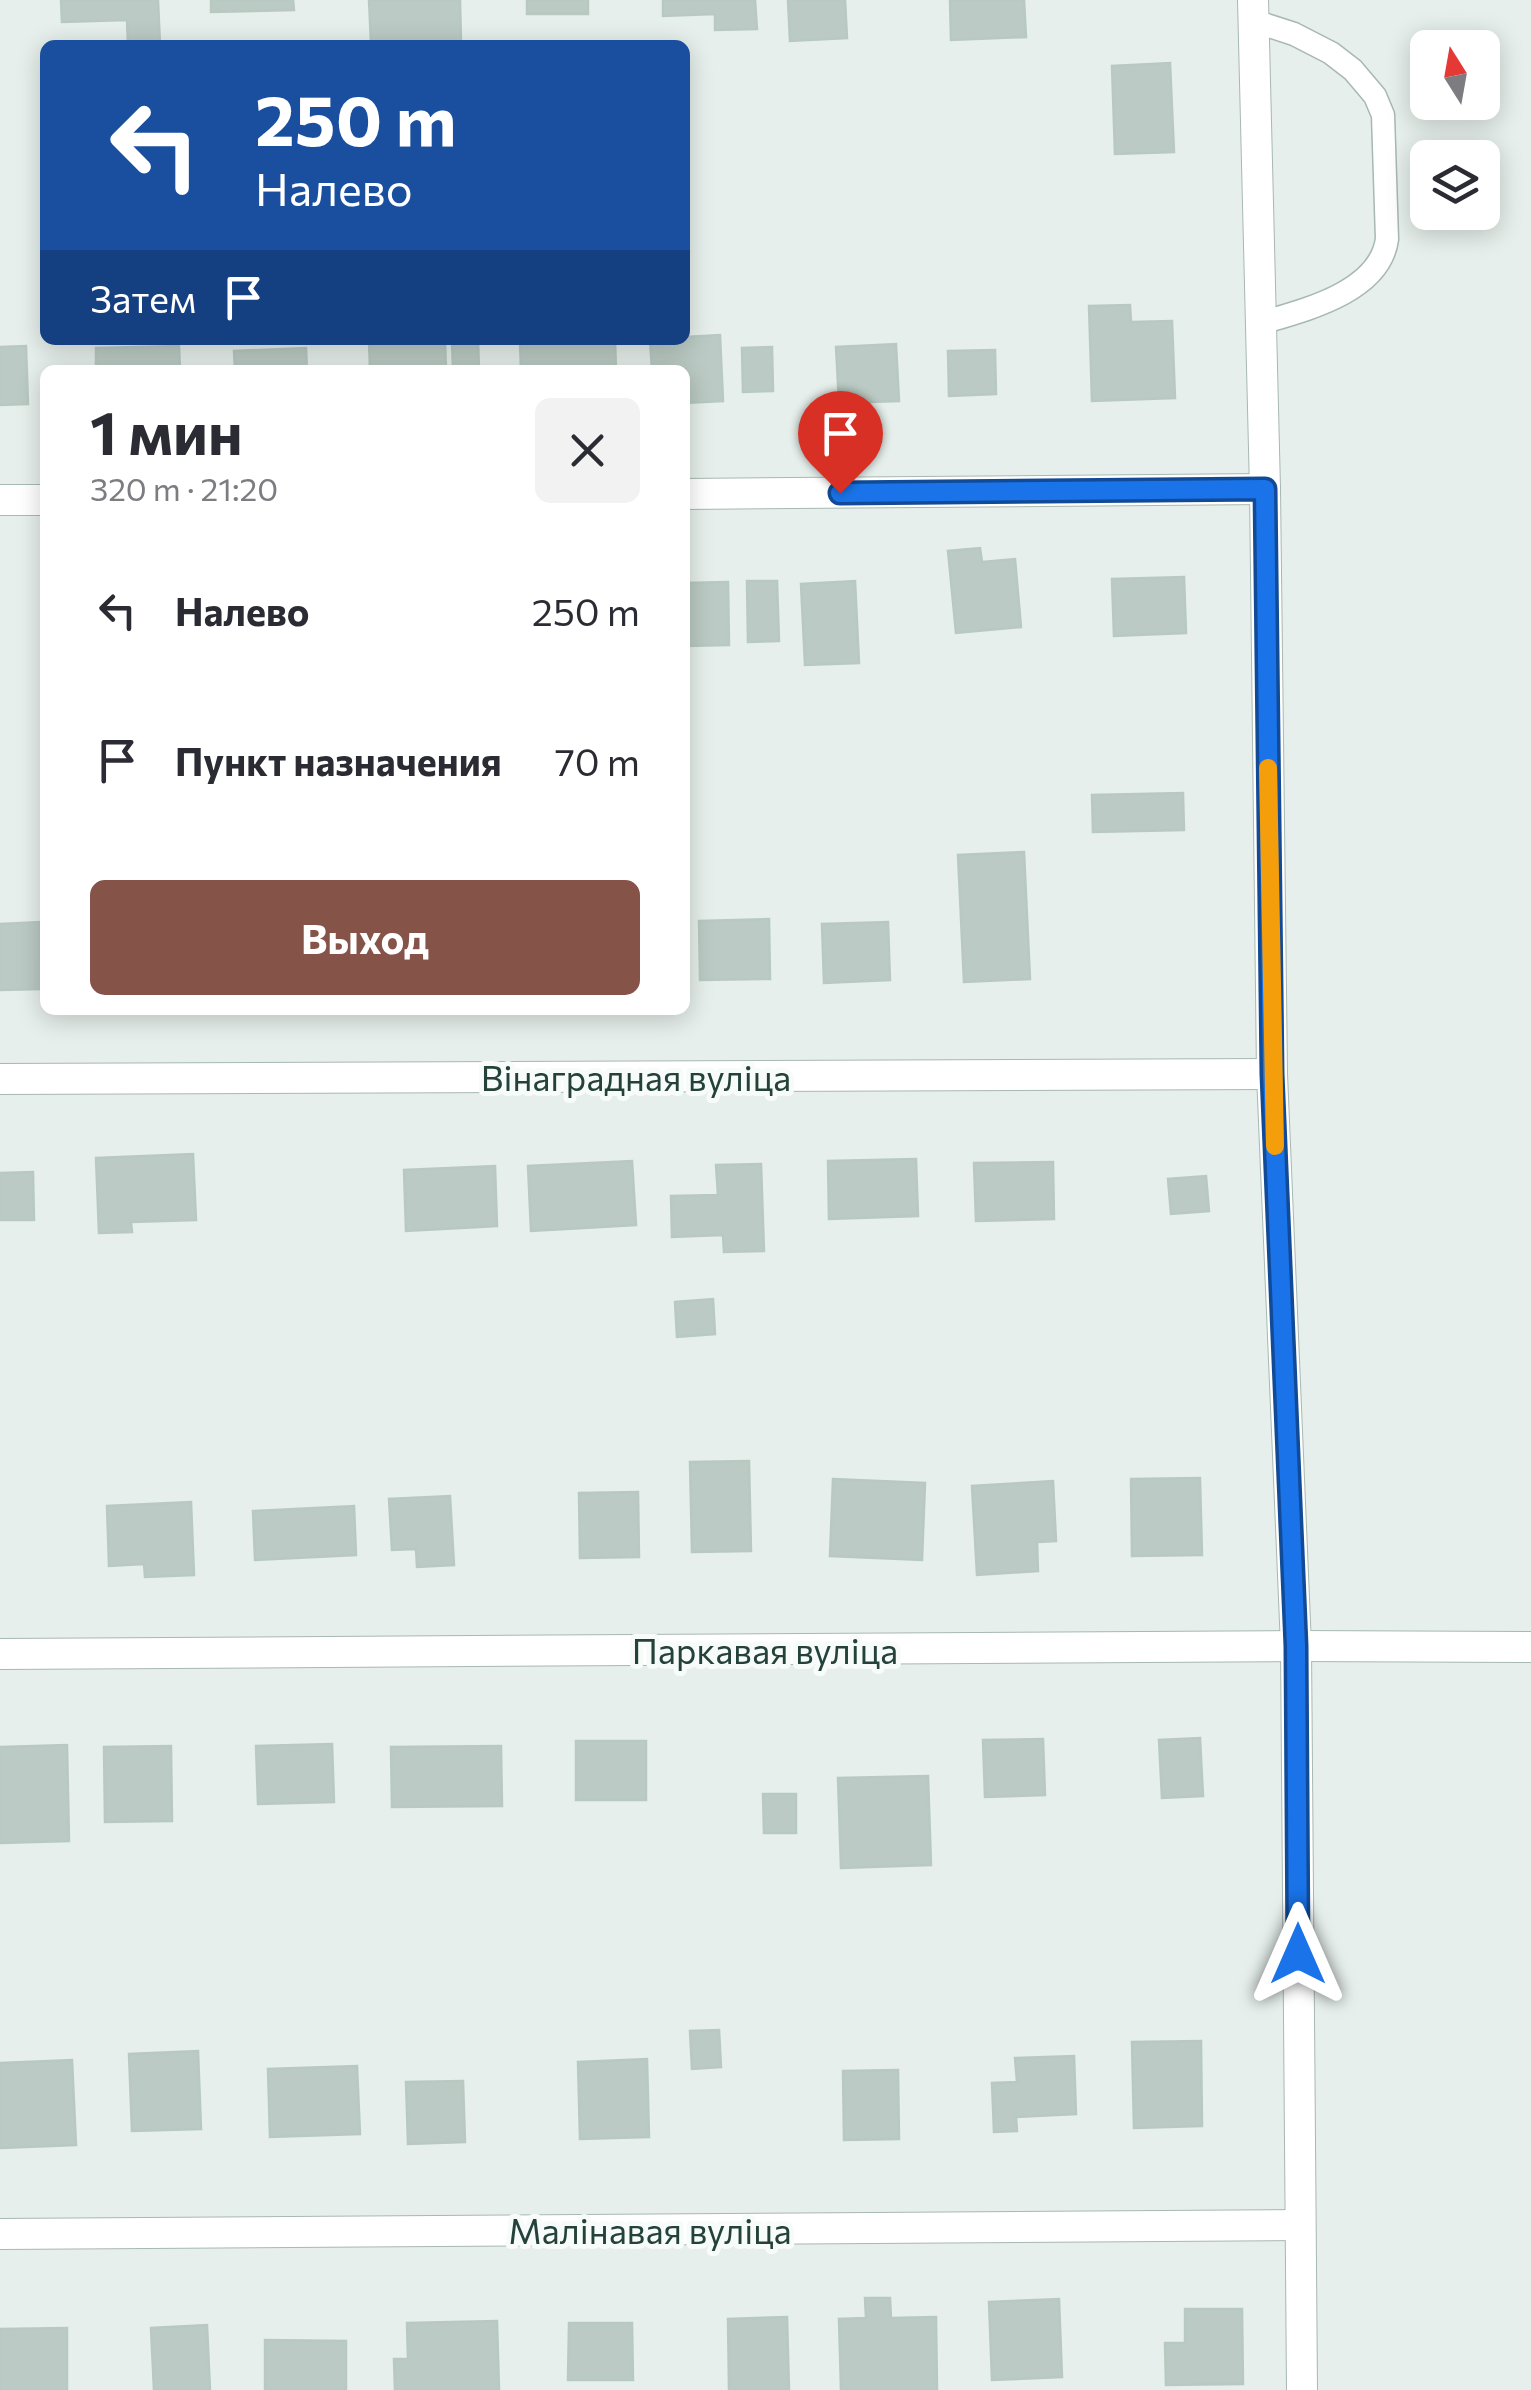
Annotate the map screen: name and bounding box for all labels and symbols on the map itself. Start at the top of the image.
north arrow [1410,30,1500,120]
pin [798,391,883,494]
street label: Вінаградная вуліца [481,1055,791,1098]
street label: Паркавая вуліца [632,1628,898,1671]
position arrow [1246,1902,1350,2006]
street label: Малінавая вуліца [508,2208,792,2251]

